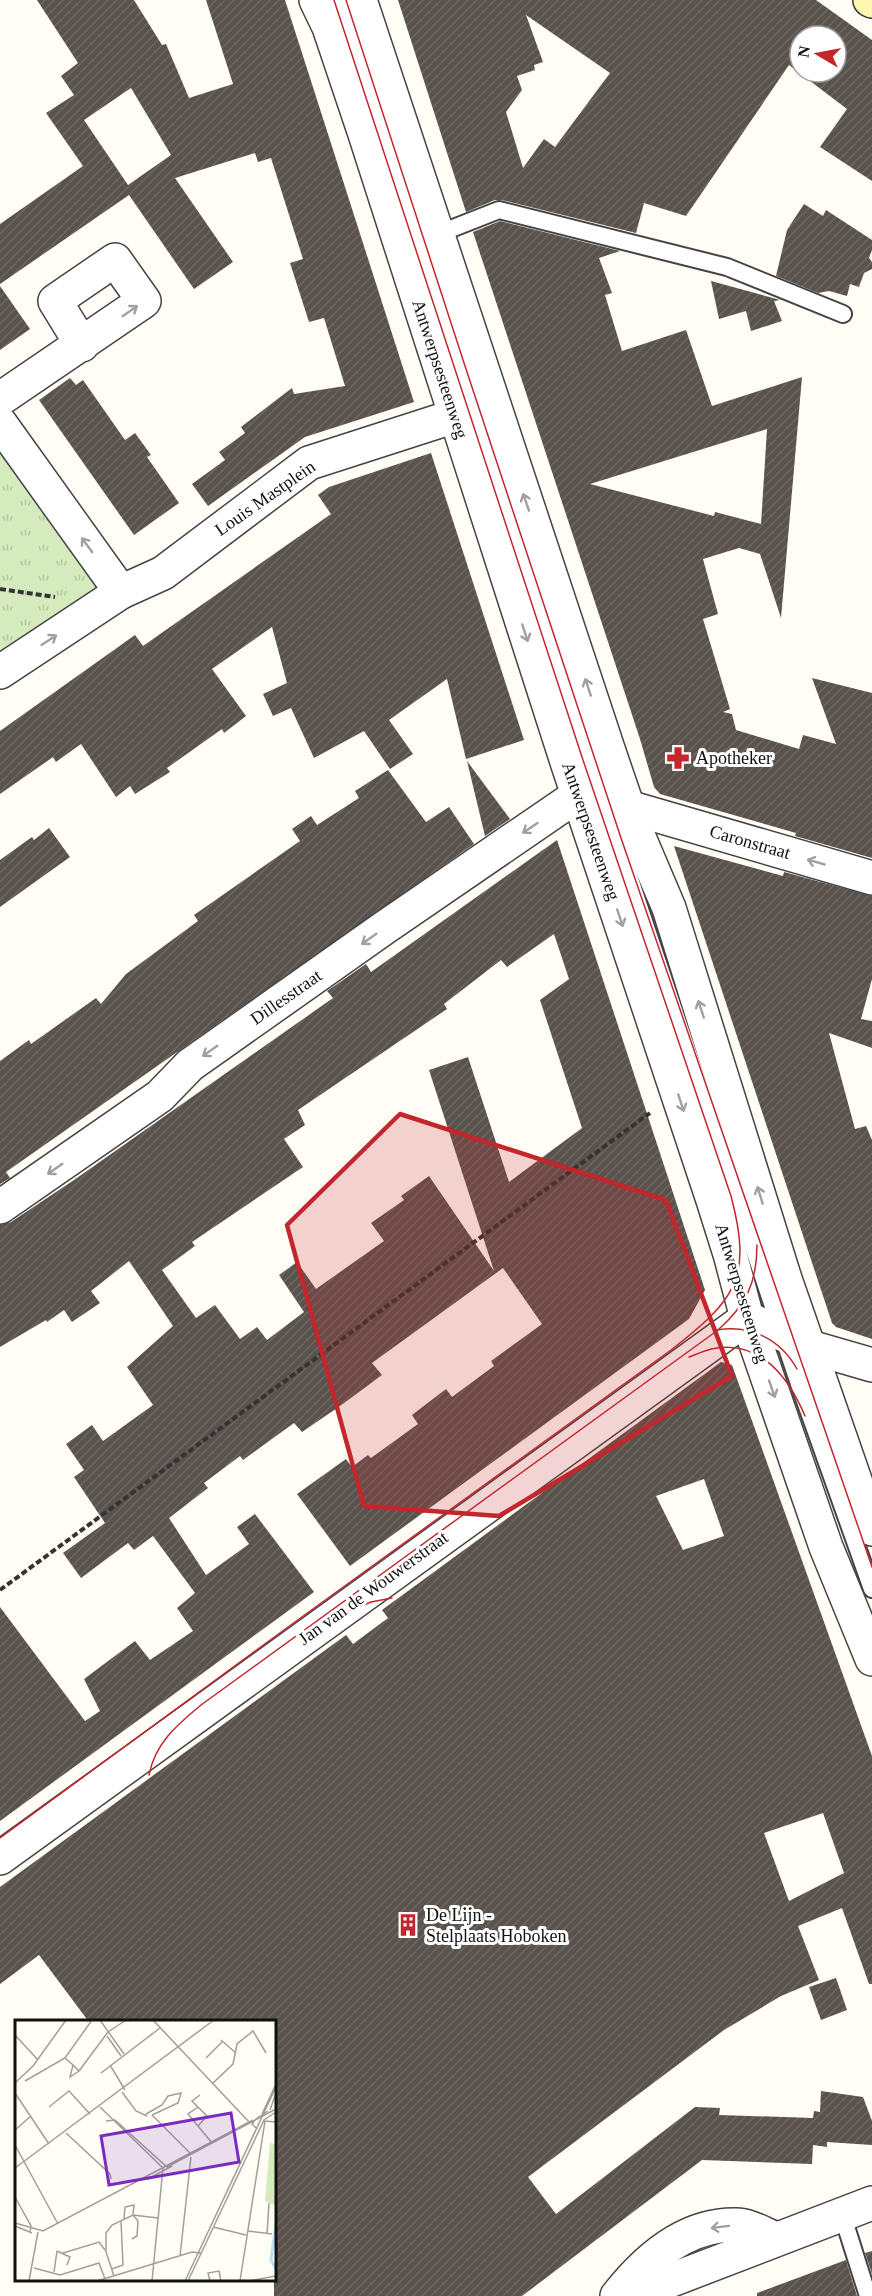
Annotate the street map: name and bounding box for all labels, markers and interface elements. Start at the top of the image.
north arrow [788,24,848,84]
text: N [794,44,813,59]
street label: Antwerpsesteenweg [408,297,472,441]
one-way arrow [121,305,137,317]
street label: Louis Mastplein [211,456,319,540]
one-way arrow [519,493,530,512]
one-way arrow [81,537,93,553]
one-way arrow [521,623,532,642]
one-way arrow [40,634,57,646]
one-way arrow [582,678,593,697]
pharmacy icon: Apotheker [665,745,691,771]
place label: Apotheker [696,748,772,768]
street label: Antwerpsesteenweg [558,759,624,903]
street label: Caronstraat [707,821,793,863]
one-way arrow [522,822,539,834]
one-way arrow [807,856,826,867]
one-way arrow [616,908,627,927]
one-way arrow [362,932,378,945]
street label: Dillesstraat [247,965,325,1029]
one-way arrow [695,1000,706,1019]
one-way arrow [202,1045,219,1057]
one-way arrow [677,1093,688,1112]
one-way arrow [48,1163,64,1175]
one-way arrow [753,1186,764,1205]
street label: Antwerpsesteenweg [711,1221,773,1365]
one-way arrow [767,1379,778,1398]
street label: Jan van de Wouwerstraat [294,1527,452,1649]
place label: De Lijn - Stelplaats Hoboken [426,1905,566,1946]
building icon: De Lijn - Stelplaats Hoboken [395,1912,421,1938]
inset map [15,2020,276,2281]
one-way arrow [710,2221,730,2232]

